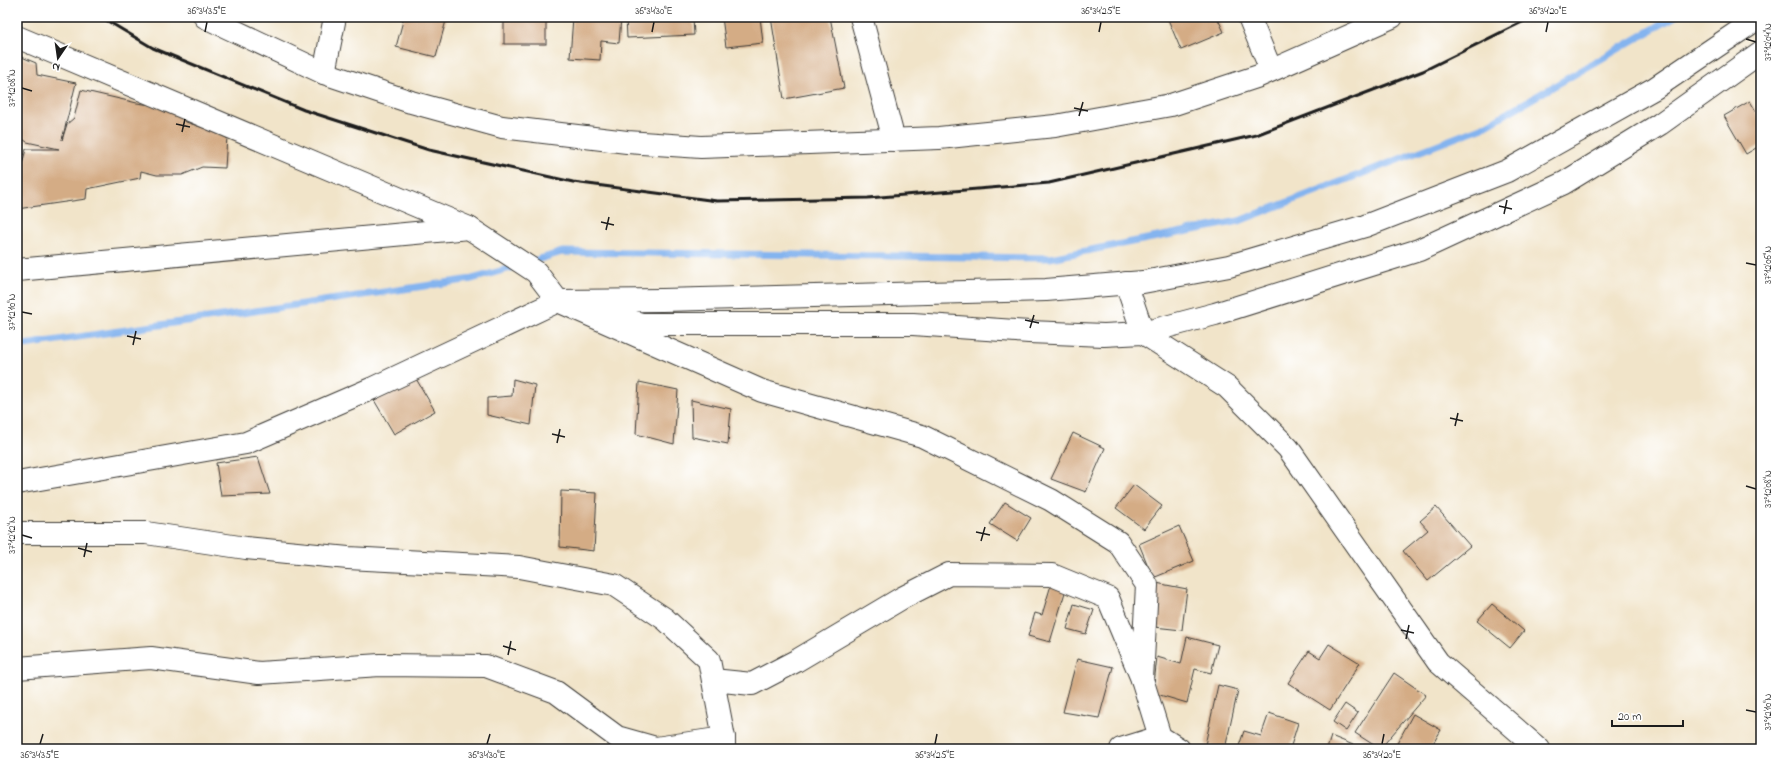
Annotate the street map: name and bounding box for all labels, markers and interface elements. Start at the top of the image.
text: 36°34'35"E [188,4,226,19]
text: 36°34'30"E [635,4,673,19]
text: 36°34'25"E [1081,4,1121,19]
text: 36°34'20"E [1529,4,1567,19]
text: 37°12'04"N [1761,23,1776,61]
north arrow [38,38,78,78]
text: N [51,58,61,75]
text: 37°12'08"N [5,69,20,107]
text: 37°12'06"N [1761,246,1776,284]
text: 37°12'10"N [5,293,20,330]
text: 37°12'08"N [1761,470,1776,508]
text: 37°12'12"N [5,516,20,554]
text: 37°12'10"N [1761,693,1776,730]
scale bar [1612,702,1683,728]
text: 20 m [1618,708,1641,726]
text: 36°34'35"E [21,748,59,763]
text: 36°34'30"E [468,748,506,763]
text: 36°34'25"E [915,748,955,763]
text: 36°34'20"E [1363,748,1401,763]

